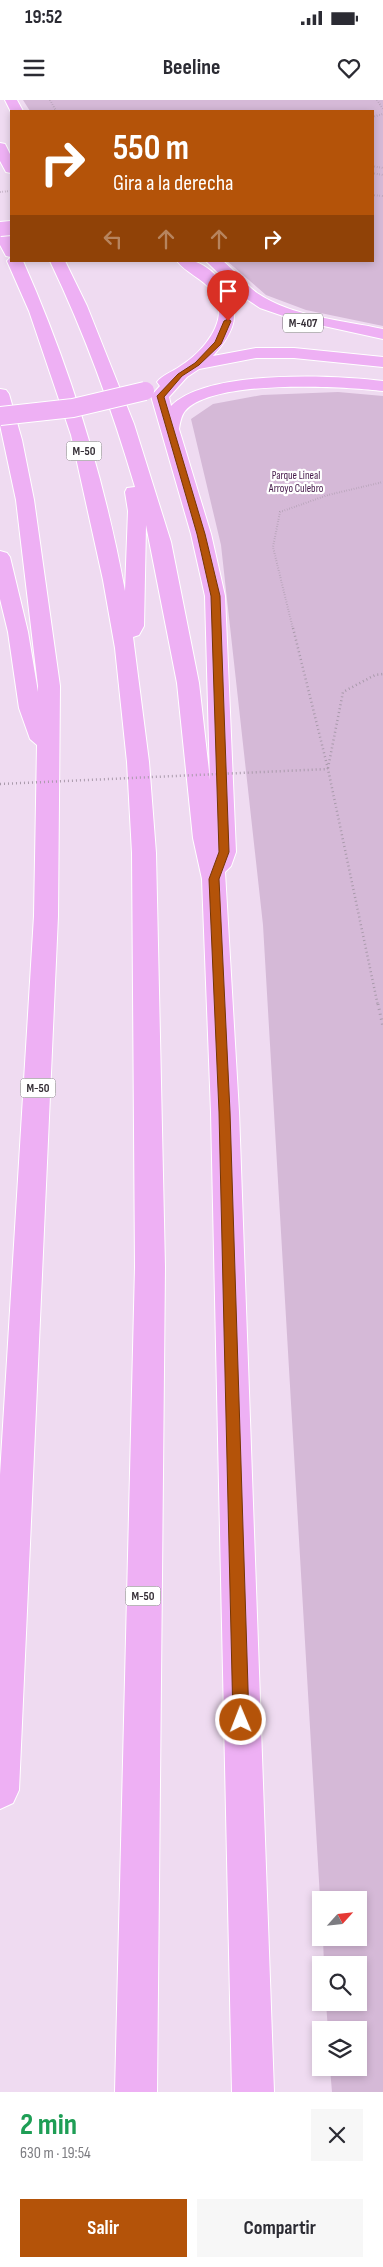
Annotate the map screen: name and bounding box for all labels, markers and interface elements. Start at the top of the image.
text: 19:52 [25,6,62,29]
icon: menu [20,54,48,82]
text: Beeline [163,54,220,81]
icon: heart [335,54,363,82]
text: 550 m [113,127,189,170]
icon: right [30,130,95,195]
text: Gira a la derecha [113,170,234,197]
icon: left [99,225,127,253]
icon: ahead [152,225,180,253]
icon: ahead [205,225,233,253]
icon: right [258,225,286,253]
pin [207,270,249,321]
icon: arrive [214,277,242,305]
road number: M-407 [283,314,323,332]
road number: M-50 [66,442,102,461]
park label: Parque Lineal Arroyo Culebro [268,469,324,495]
road number: M-50 [20,1078,56,1098]
road number: M-50 [126,1586,160,1605]
position arrow [214,1693,266,1745]
north arrow [312,1891,368,1946]
map controls [312,1891,367,2076]
button: search [312,1956,367,2011]
button: layers [312,2021,367,2076]
text: 2 min [20,2107,77,2143]
button: close [311,2109,363,2161]
text: 630 m · 19:54 [20,2144,91,2163]
button: Salir [20,2199,187,2257]
button: Compartir [197,2199,363,2257]

